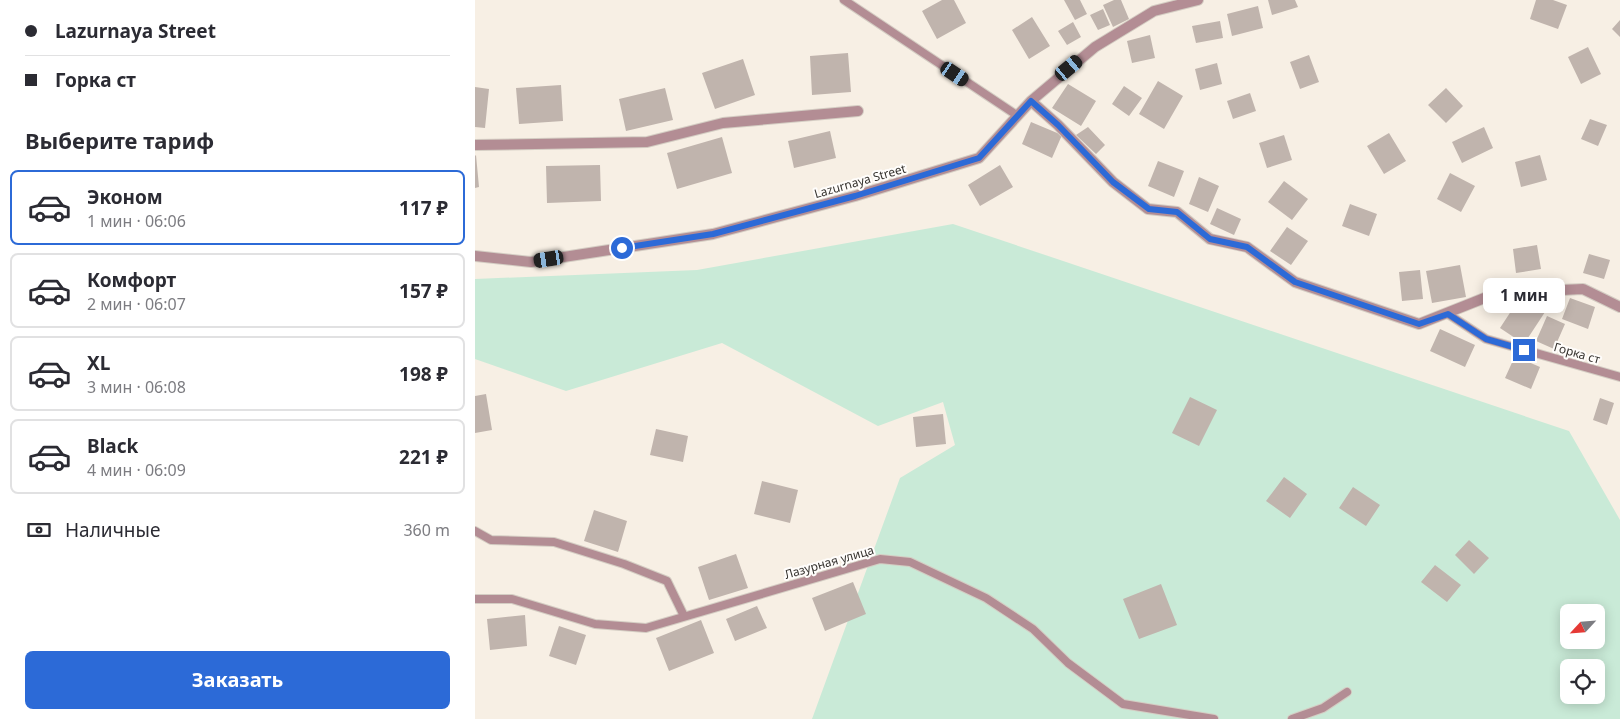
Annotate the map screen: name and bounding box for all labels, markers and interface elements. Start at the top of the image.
text: Lazurnaya Street [55,18,216,44]
car [1052,53,1085,83]
car [938,59,971,89]
text: Горка ст [55,67,136,93]
text: Выберите тариф [25,125,214,155]
street label: Lazurnaya Street [812,160,908,202]
text: Эконом [87,184,163,210]
icon: car [27,185,72,230]
text: 117 ₽ [399,195,448,221]
text: 1 мин · 06:06 [87,210,186,232]
route start [611,237,633,259]
car [533,249,564,269]
text: Комфорт [87,267,176,293]
icon: car [27,268,72,313]
text: 157 ₽ [399,278,448,304]
callout: 1 мин [1483,278,1565,312]
text: 1 мин [1500,284,1548,306]
text: 2 мин · 06:07 [87,293,186,315]
street label: Горка ст [1552,338,1603,368]
route end [1513,339,1535,361]
text: XL [87,350,110,376]
icon: car [27,351,72,396]
text: 198 ₽ [399,361,448,387]
text: 3 мин · 06:08 [87,376,186,398]
text: Black [87,433,138,459]
icon: car [27,434,72,479]
text: 221 ₽ [399,444,448,470]
text: 4 мин · 06:09 [87,459,186,481]
icon: cash [25,516,53,544]
text: Наличные [65,517,160,543]
text: 360 m [403,519,450,541]
street label: Лазурная улица [782,541,876,583]
north arrow [1560,604,1605,649]
map controls [1560,604,1605,704]
button: Заказать [25,651,450,709]
button: locate [1560,659,1605,704]

